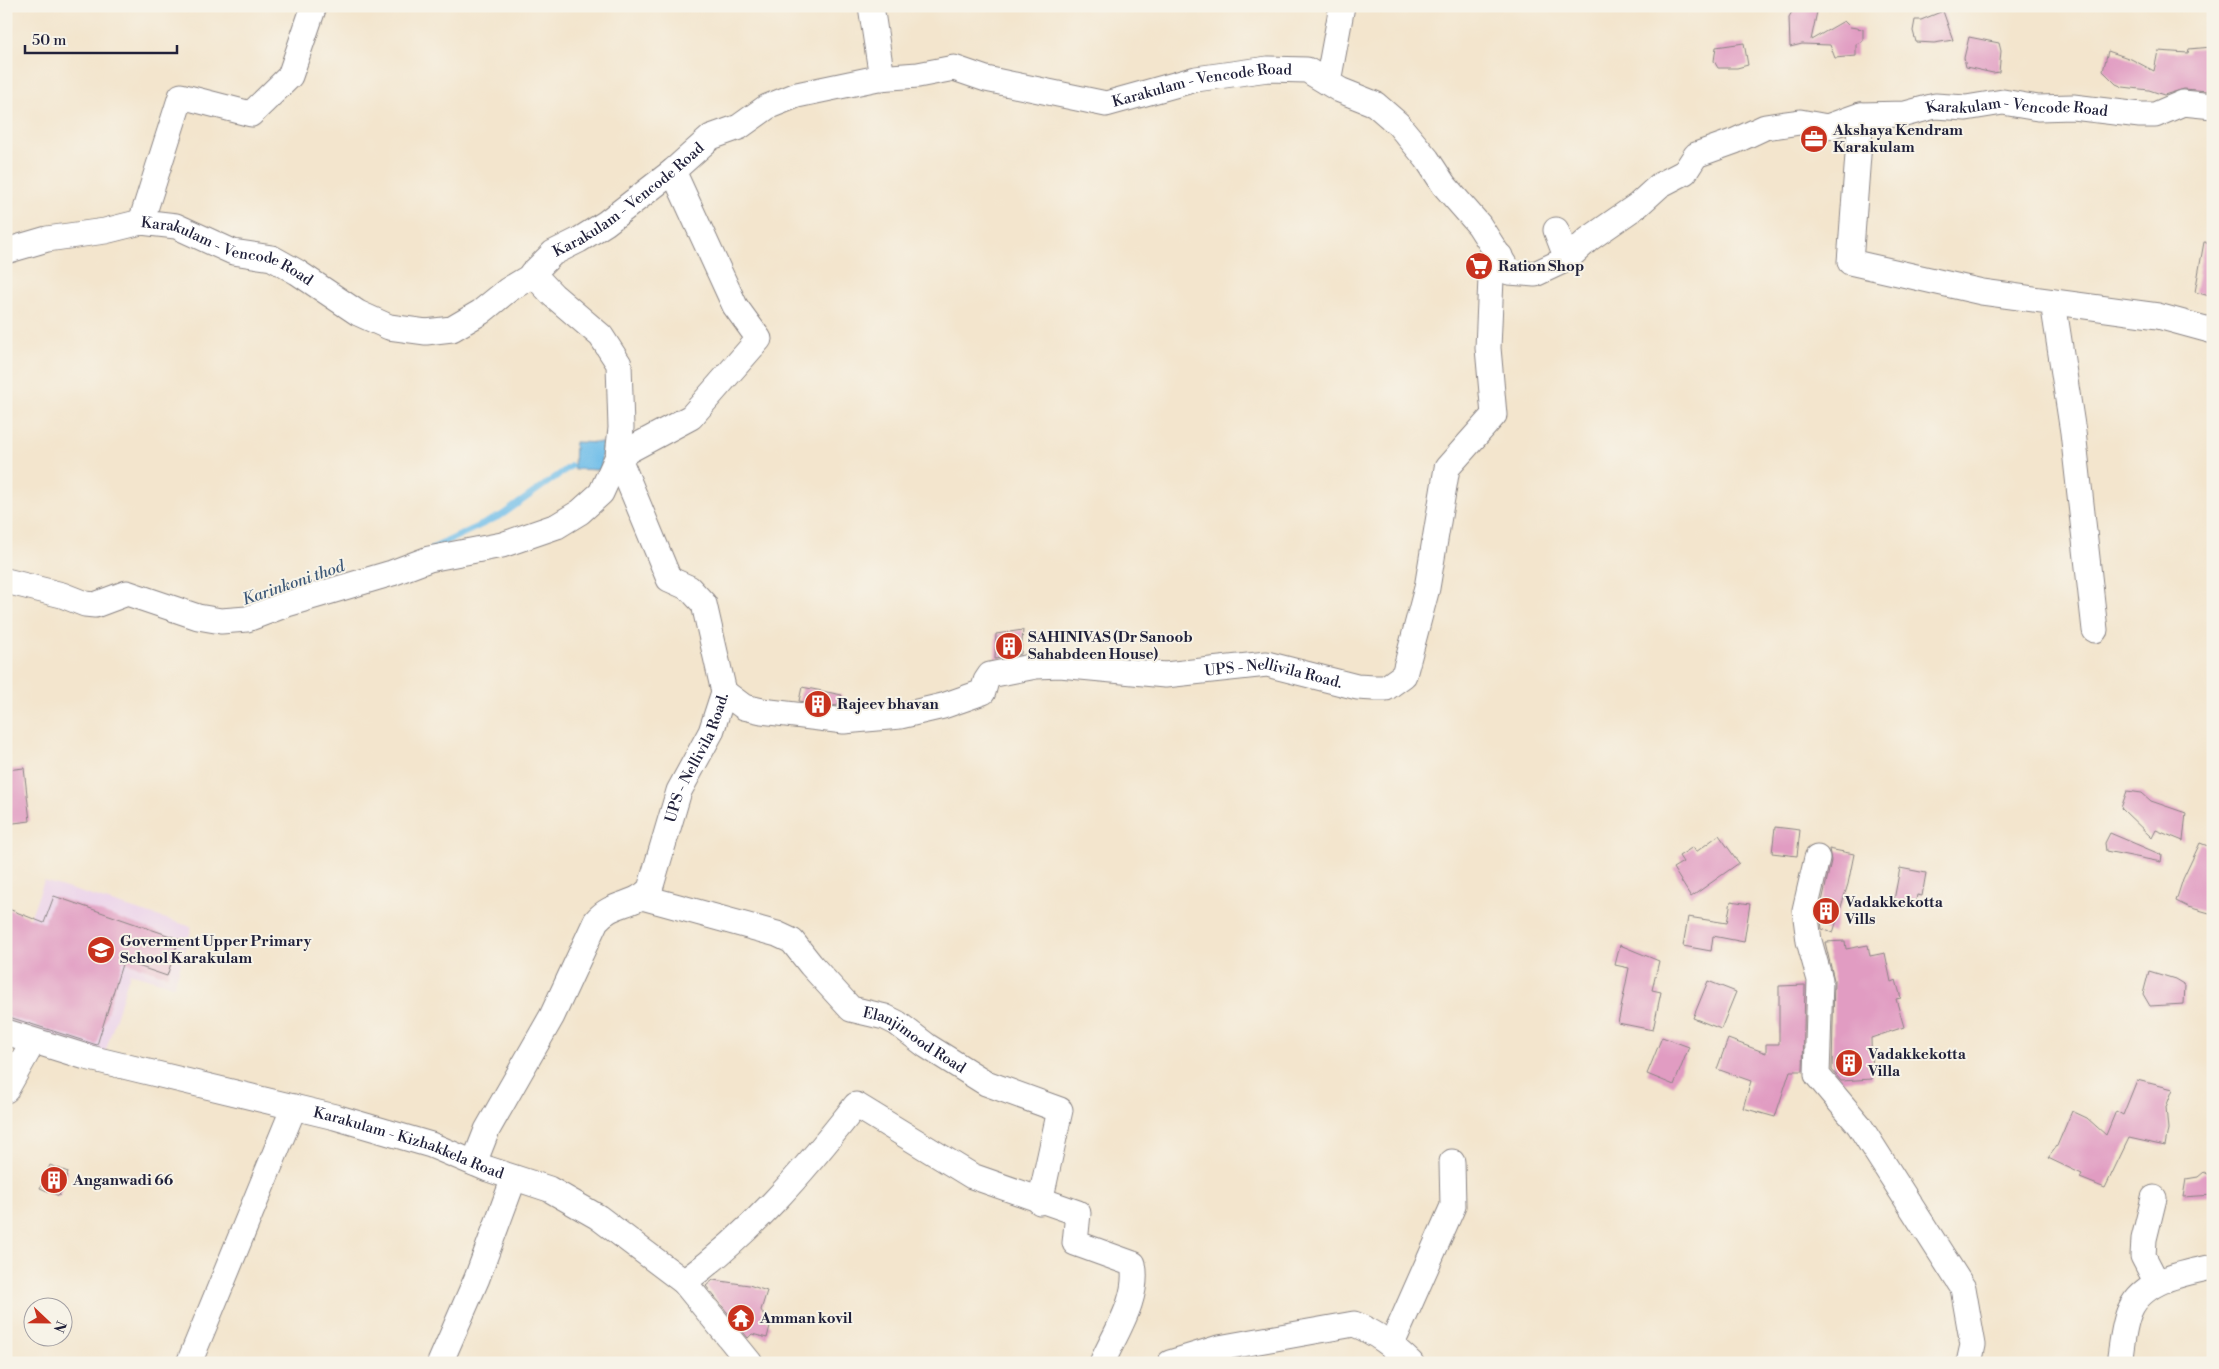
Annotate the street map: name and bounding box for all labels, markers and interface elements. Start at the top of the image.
scale bar [25,22,178,54]
text: 50 m [32,31,66,50]
street label: Karakulam - Vencode Road [1110,60,1293,112]
street label: Karakulam - Vencode Road [1924,93,2109,121]
place label: Akshaya Kendram Karakulam [1832,121,1963,157]
office icon: Akshaya Kendram Karakulam [1799,124,1829,154]
street label: Karakulam - Vencode Road [550,138,709,262]
street label: Karakulam - Vencode Road [140,213,317,290]
supermarket icon: Ration Shop [1464,251,1494,281]
place label: Ration Shop [1498,257,1584,276]
water label: Karinkoni thod [240,556,348,610]
place label: SAHINIVAS (Dr Sanoob Sahabdeen House) [1028,628,1193,664]
building icon: SAHINIVAS (Dr Sanoob Sahabdeen House) [994,631,1024,661]
street label: UPS - Nellivila Road. [1204,655,1344,693]
building icon: Rajeev bhavan [803,689,833,719]
street label: UPS - Nellivila Road. [661,690,733,825]
place label: Rajeev bhavan [837,695,940,714]
place label: Vadakkekotta Vills [1844,893,1944,929]
building icon: Vadakkekotta Vills [1811,896,1841,926]
place label: Goverment Upper Primary School Karakulam [120,932,312,968]
school or university icon: Goverment Upper Primary School Karakulam [86,935,116,965]
street label: Elanjimood Road [861,1003,970,1078]
place label: Vadakkekotta Villa [1867,1045,1967,1081]
building icon: Vadakkekotta Villa [1834,1048,1864,1078]
street label: Karakulam - Kizhakkela Road [311,1103,507,1184]
building icon: Anganwadi 66 [39,1165,69,1195]
place label: Anganwadi 66 [72,1171,174,1190]
north arrow [22,1296,72,1346]
temple icon: Amman kovil [726,1303,756,1333]
place label: Amman kovil [759,1309,853,1328]
text: N [49,1318,70,1335]

